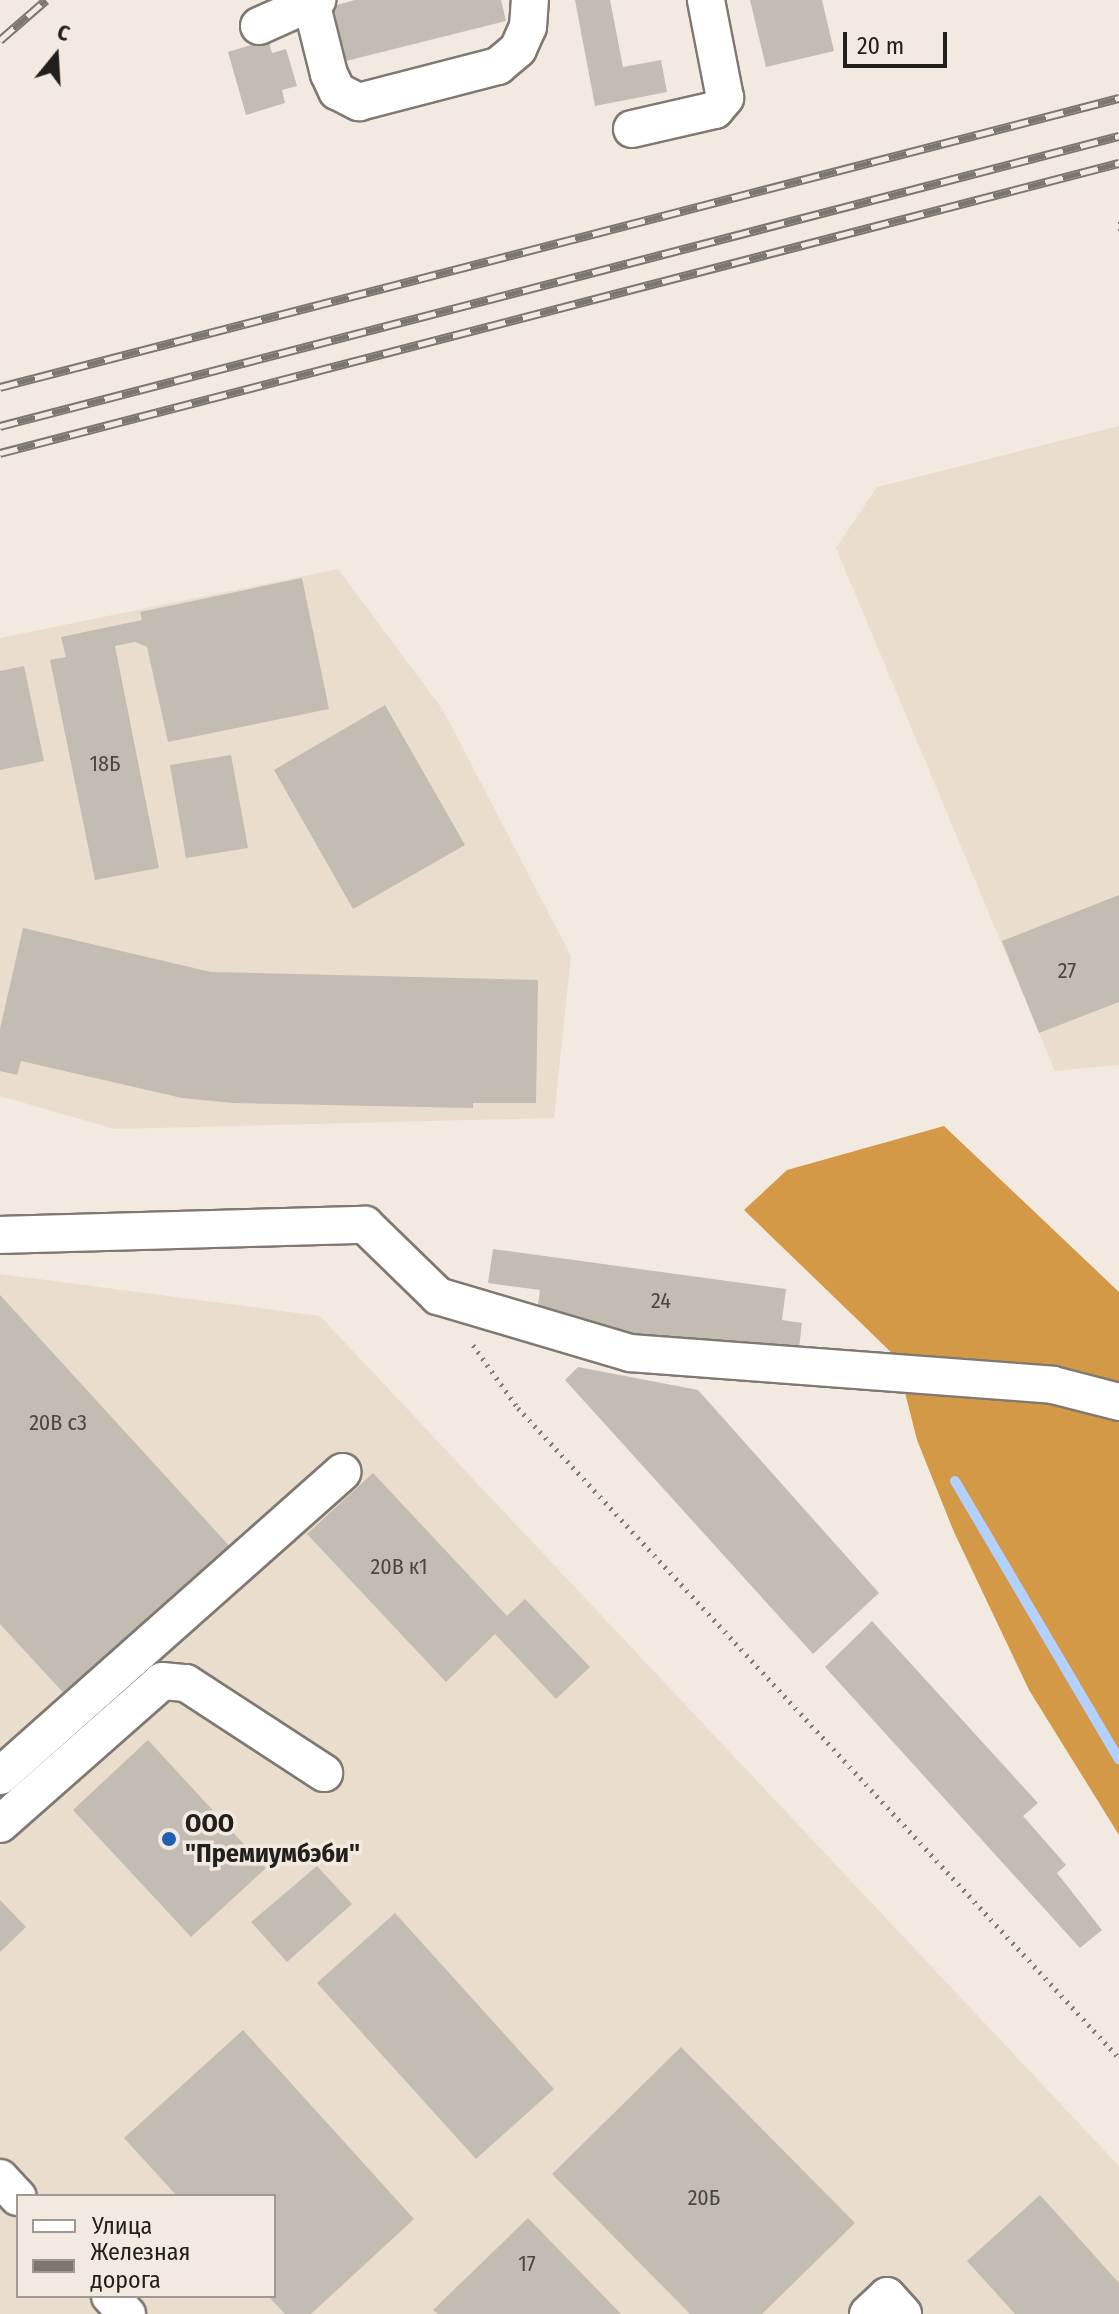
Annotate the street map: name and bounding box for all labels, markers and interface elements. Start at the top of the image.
north arrow [16,16,96,96]
scale bar [847,16,951,66]
text: С [54,18,73,47]
text: 20 m [857,32,904,60]
house number: 18Б [89,751,121,777]
house number: 27 [1058,958,1076,984]
house number: 24 [651,1288,671,1314]
house number: 20В с3 [29,1410,87,1436]
house number: 20В к1 [370,1554,428,1580]
place label: ООО "Премиумбэби" [185,1808,360,1870]
marker: ООО "Премиумбэби" [160,1830,178,1848]
house number: 20Б [688,2185,720,2211]
legend [16,2194,276,2298]
text: Улица [92,2212,152,2240]
text: Железная дорога [91,2238,190,2294]
house number: 17 [518,2251,536,2277]

